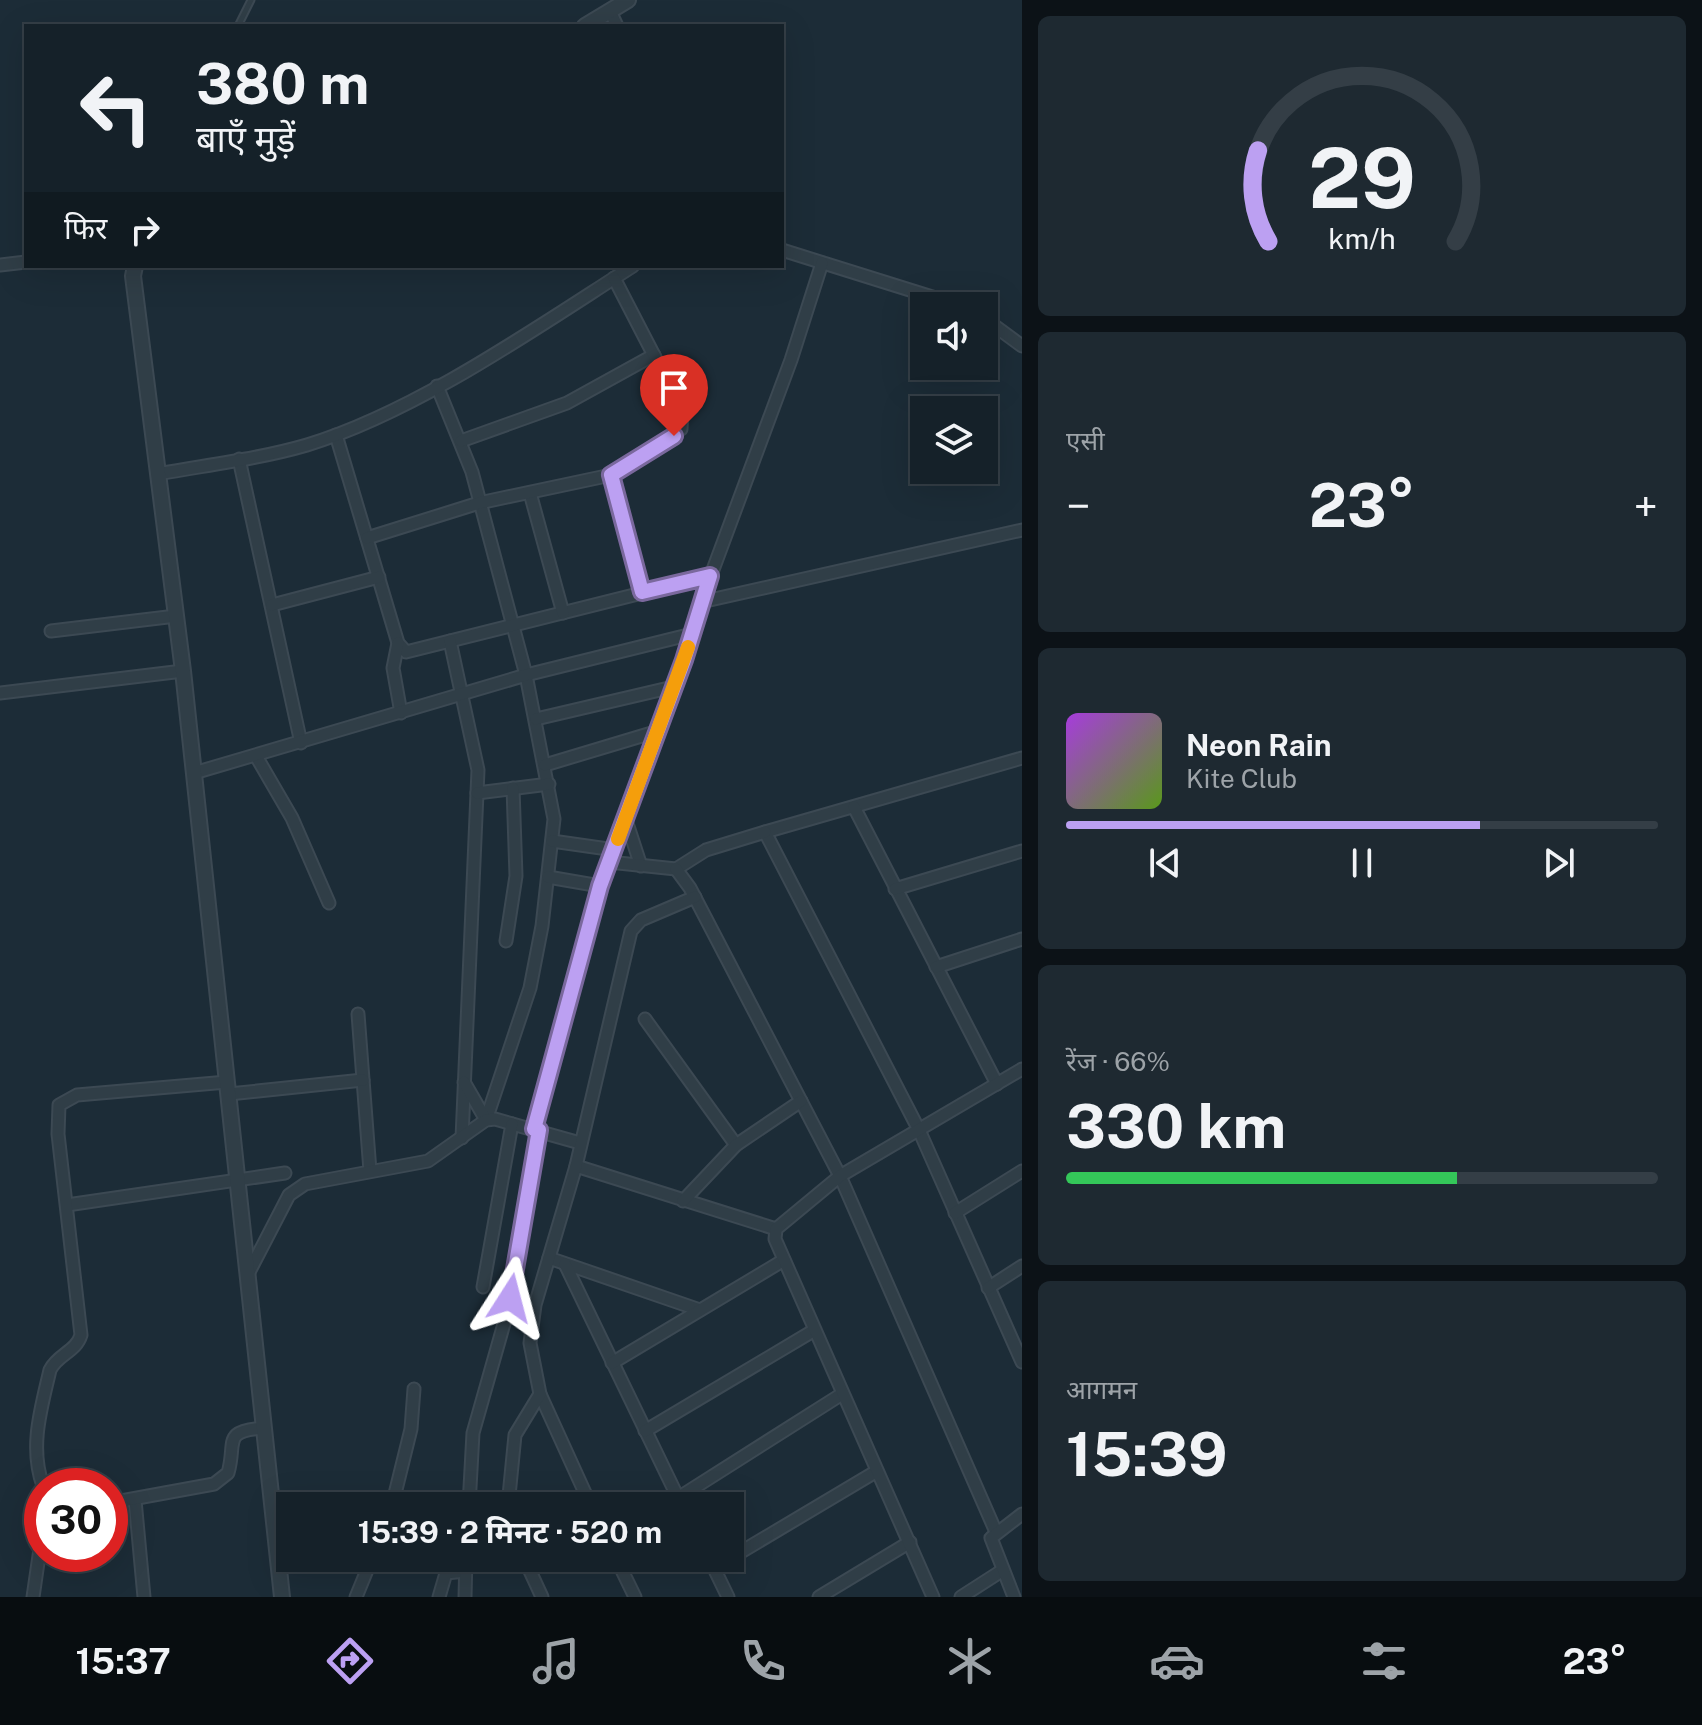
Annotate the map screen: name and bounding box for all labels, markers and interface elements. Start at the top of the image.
text: 380 m [196,51,369,117]
icon: left [64,56,168,160]
text: बाएँ मुड़ें [196,118,295,160]
text: 29 [1308,129,1416,227]
icon: right [123,208,167,252]
text: फिर [64,210,107,246]
text: km/h [1328,222,1396,255]
map controls [910,292,998,484]
button: sound [910,292,998,380]
pin [640,354,708,436]
icon: arrive [652,366,696,410]
button: layers [910,396,998,484]
text: एसी [1066,425,1105,456]
text: 23° [1309,470,1415,541]
text: − [1066,480,1090,532]
text: + [1634,480,1658,532]
text: Neon Rain [1186,727,1332,763]
text: Kite Club [1186,763,1297,794]
icon: previous [1143,841,1187,885]
icon: pause [1340,841,1384,885]
icon: next [1537,841,1581,885]
text: रेंज · 66% [1066,1046,1170,1077]
text: 330 km [1066,1091,1286,1162]
position arrow [468,1256,552,1340]
text: आगमन [1066,1374,1137,1405]
text: 15:39 [1066,1419,1228,1490]
speed limit sign: 30 [24,1468,128,1572]
text: 15:39 · 2 मिनट · 520 m [358,1514,662,1550]
icon: directions [322,1633,378,1689]
icon: music [528,1633,584,1689]
icon: phone [735,1633,791,1689]
icon: climate [942,1633,998,1689]
icon: car [1149,1633,1205,1689]
icon: filters [1356,1633,1412,1689]
text: 15:37 [75,1640,171,1682]
text: 23° [1563,1640,1627,1682]

